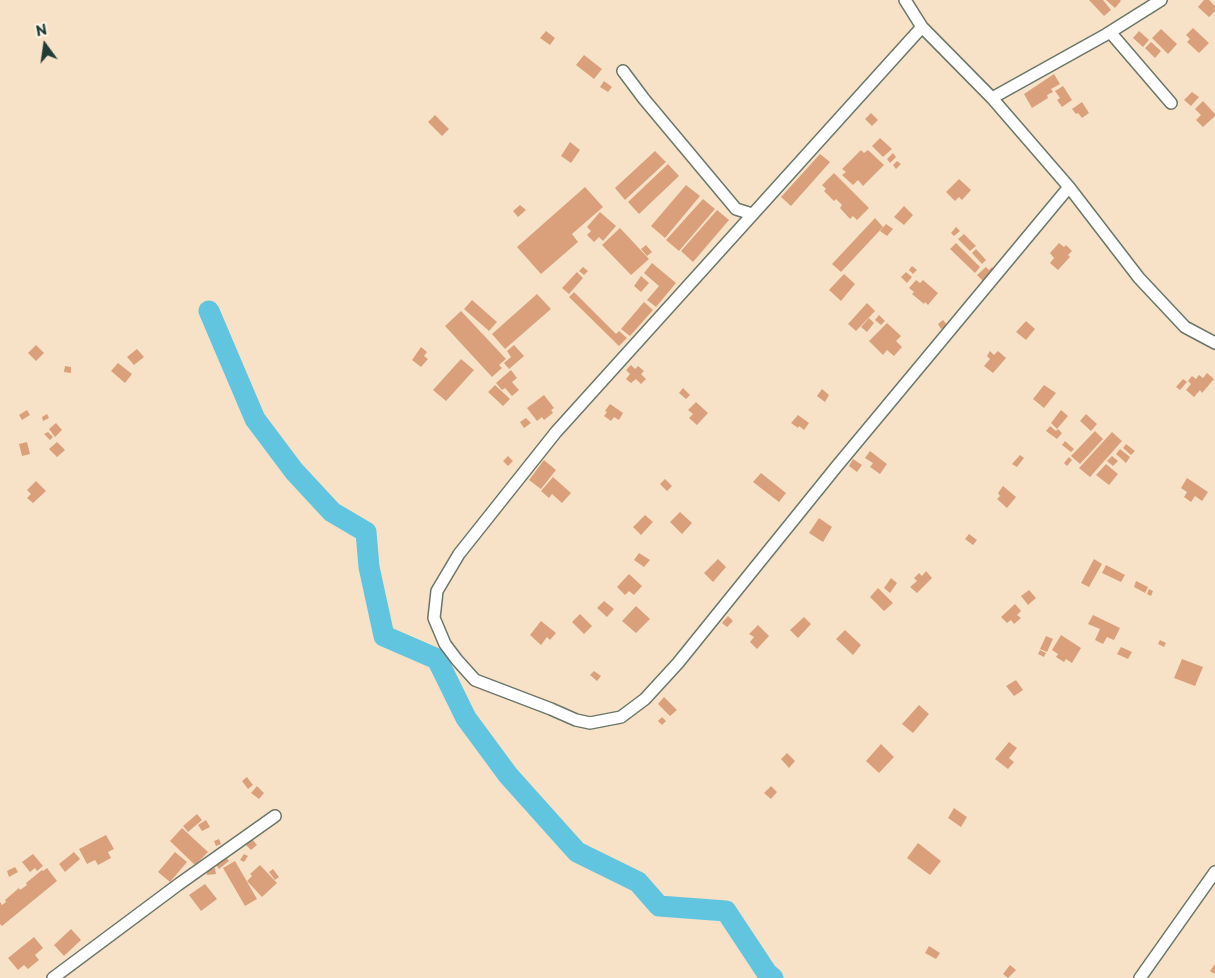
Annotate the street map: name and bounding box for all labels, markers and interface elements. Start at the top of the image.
text: N [33,18,49,41]
north arrow [20,20,70,70]

